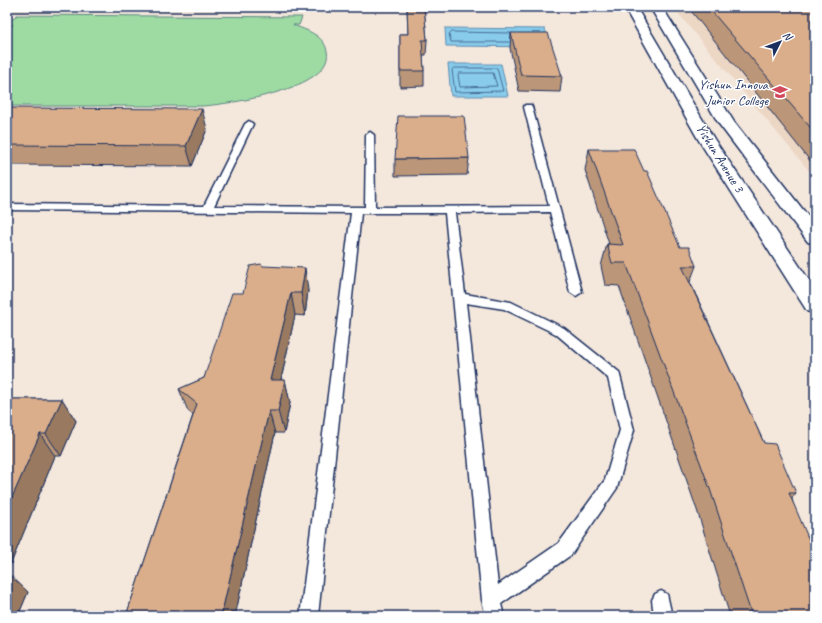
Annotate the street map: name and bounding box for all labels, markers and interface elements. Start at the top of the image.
north arrow [760,22,800,62]
text: N [780,28,796,44]
place label: Yishun Innova Junior College [699,76,769,109]
school or university icon: Yishun Innova Junior College [771,83,789,101]
street label: Yishun Avenue 3 [692,121,749,197]

